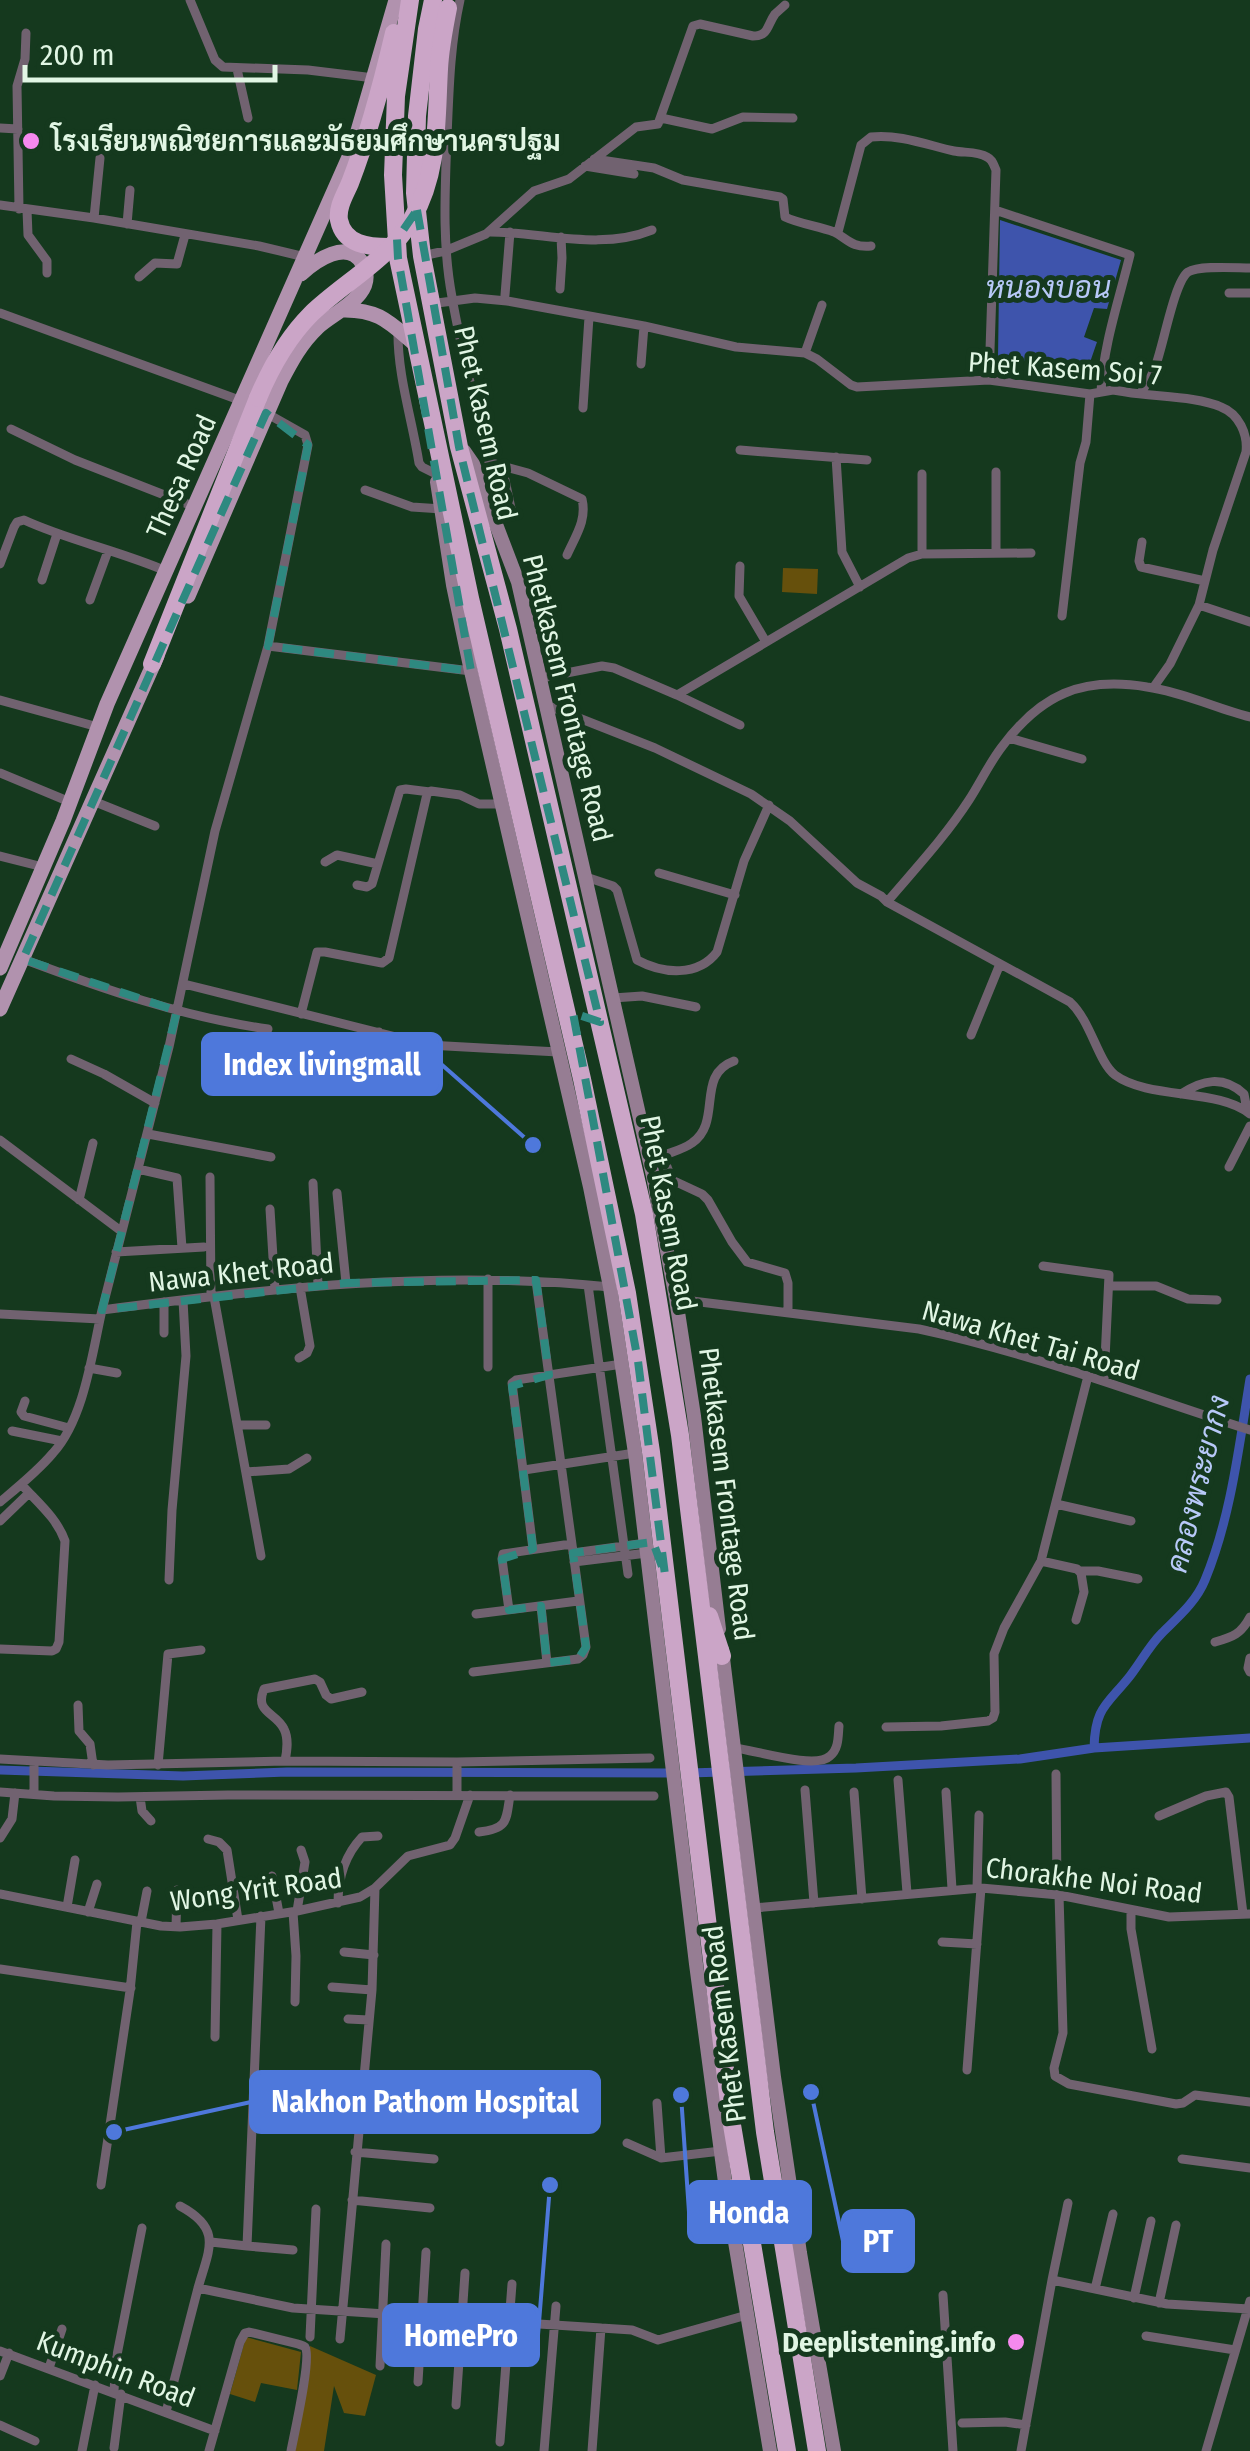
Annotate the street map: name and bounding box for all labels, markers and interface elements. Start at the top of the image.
scale bar [25,20,275,82]
text: 200 m [40,37,115,73]
place label: โรงเรียนพณิชยการและมัธยมศึกษานครปฐม [49,122,561,160]
marker: โรงเรียนพณิชยการและมัธยมศึกษานครปฐม [20,130,42,152]
water label: หนองบอน [985,270,1111,306]
street label: Phet Kasem Road [447,323,524,524]
street label: Phet Kasem Soi 7 [967,345,1163,392]
street label: Thesa Road [140,409,223,543]
street label: Phetkasem Frontage Road [516,551,619,845]
callout: Index livingmall [203,1034,441,1094]
text: Index livingmall [223,1047,422,1083]
street label: Phet Kasem Road [633,1113,704,1314]
street label: Nawa Khet Road [147,1246,335,1299]
street label: Nawa Khet Tai Road [918,1294,1144,1387]
street label: Phetkasem Frontage Road [692,1346,761,1643]
water label: คลองพระยากง [1159,1392,1237,1576]
street label: Chorakhe Noi Road [984,1851,1204,1910]
street label: Wong Yrit Road [168,1861,344,1918]
street label: Phet Kasem Road [696,1923,753,2124]
callout: Nakhon Pathom Hospital [251,2072,599,2132]
text: Nakhon Pathom Hospital [271,2084,580,2120]
callout: Honda [689,2182,810,2242]
text: Honda [708,2195,790,2231]
callout: PT [843,2211,913,2271]
text: PT [863,2224,894,2260]
callout: HomePro [384,2305,538,2365]
text: HomePro [404,2318,518,2354]
street label: Kumphin Road [32,2324,200,2415]
place label: Deeplistening.info [782,2326,996,2359]
marker: Deeplistening.info [1005,2331,1027,2353]

